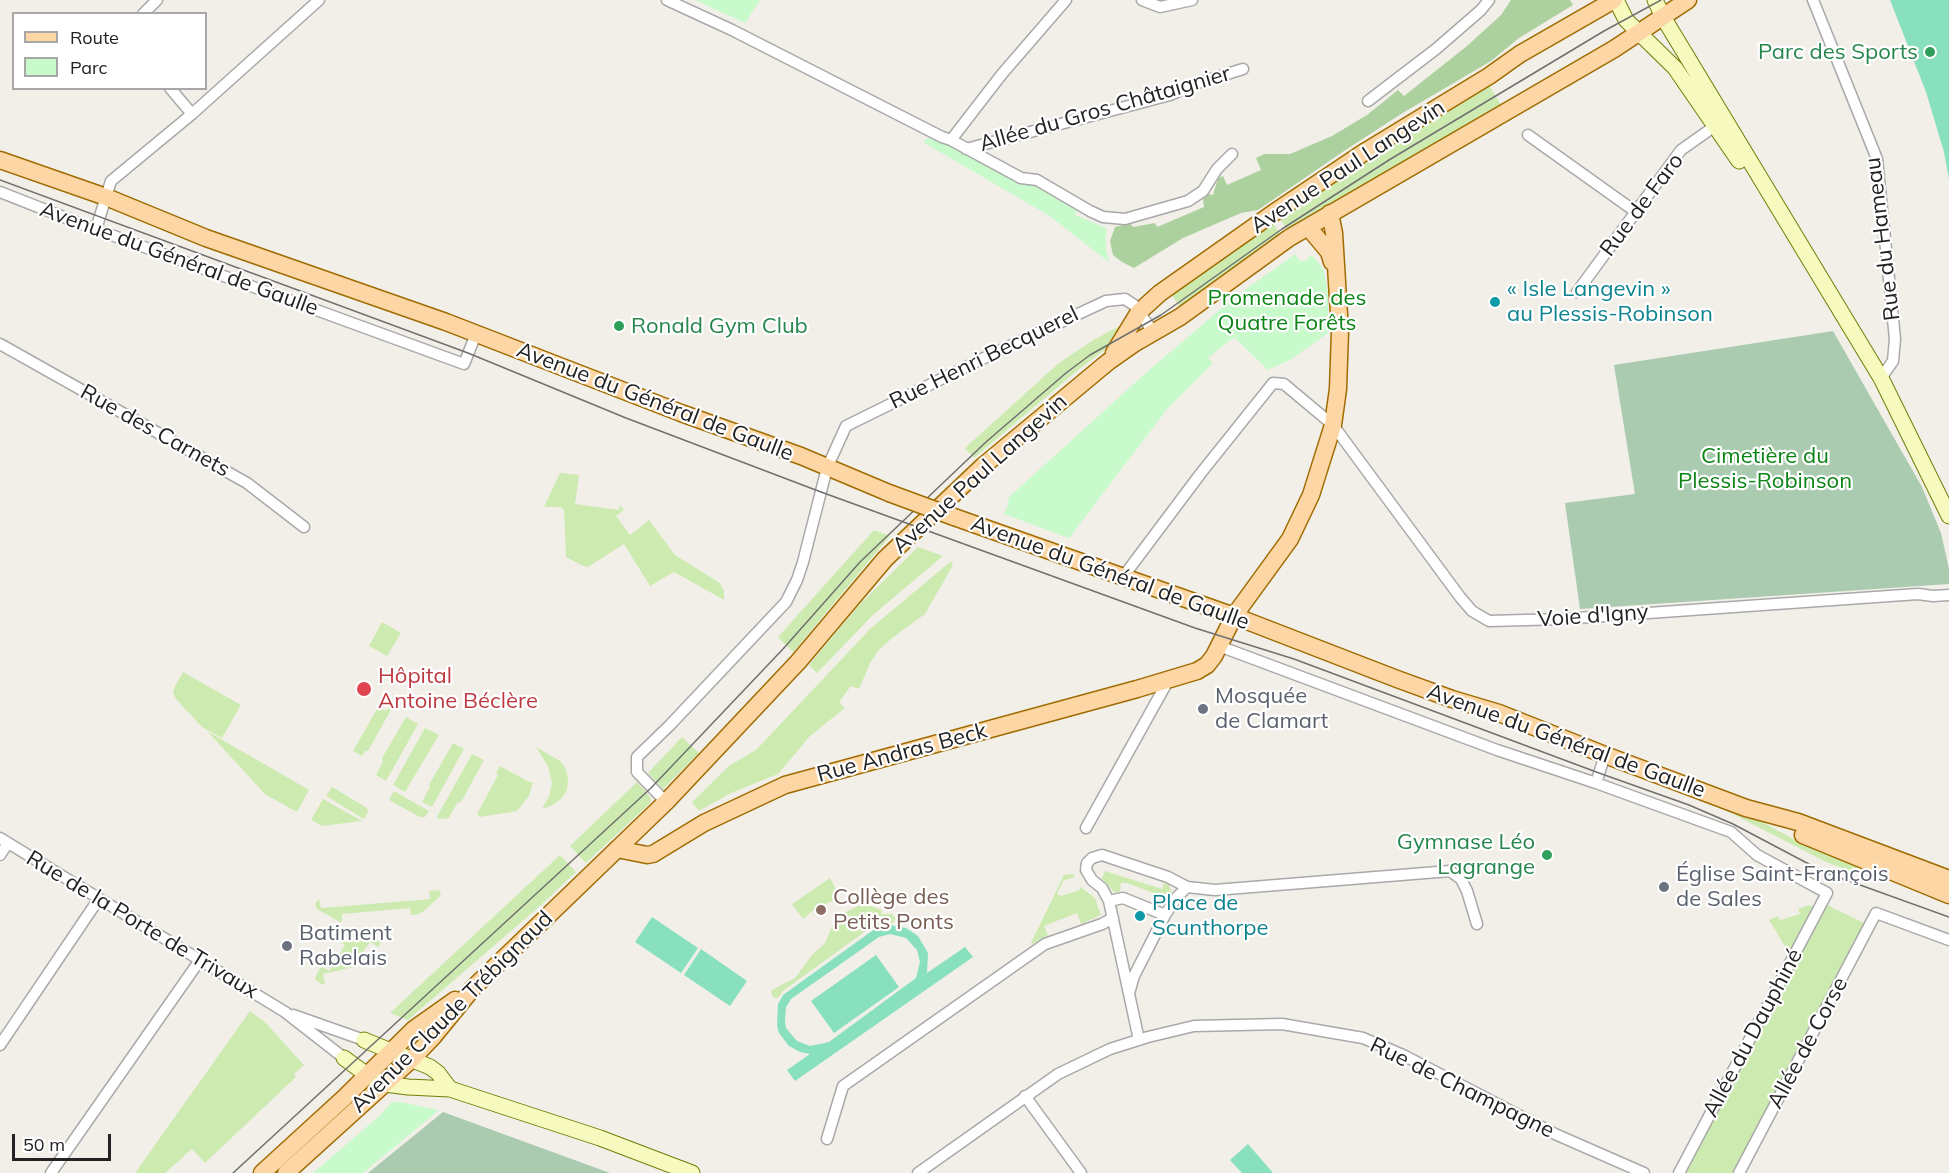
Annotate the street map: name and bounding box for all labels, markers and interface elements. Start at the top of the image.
legend [12,12,207,90]
text: Route [70,26,119,49]
place label: Parc des Sports [1758,39,1918,65]
marker: Parc des Sports [1923,45,1937,59]
text: Parc [70,56,107,79]
street label: Allée du Gros Châtaignier [977,61,1233,157]
street label: Avenue Paul Langevin [1246,94,1450,240]
street label: Rue de Faro [1595,148,1689,262]
street label: Rue du Hameau [1860,156,1906,322]
street label: Avenue du Général de Gaulle [36,196,322,322]
place label: « Isle Langevin » au Plessis-Robinson [1507,276,1713,328]
park label: Promenade des Quatre Forêts [1208,285,1366,336]
marker: « Isle Langevin » au Plessis-Robinson [1488,295,1502,309]
street label: Rue Henri Becquerel [885,301,1083,415]
place label: Ronald Gym Club [631,313,808,339]
marker: Ronald Gym Club [612,319,626,333]
street label: Avenue du Général de Gaulle [513,337,797,467]
street label: Rue des Carnets [76,379,234,483]
street label: Avenue Paul Langevin [887,389,1073,559]
park label: Cimetière du Plessis-Robinson [1678,443,1852,494]
street label: Avenue du Général de Gaulle [967,510,1253,636]
street label: Voie d'Igny [1537,599,1649,633]
place label: Hôpital Antoine Béclère [378,663,538,714]
street label: Avenue du Général de Gaulle [1423,678,1709,804]
marker: Hôpital Antoine Béclère [355,680,373,698]
place label: Mosquée de Clamart [1215,683,1328,734]
marker: Mosquée de Clamart [1196,702,1210,716]
street label: Rue Andras Beck [814,718,990,788]
place label: Gymnase Léo Lagrange [1397,829,1535,880]
street label: Rue de la Porte de Trivaux [21,845,263,1005]
marker: Gymnase Léo Lagrange [1540,848,1554,862]
place label: Église Saint-François de Sales [1676,861,1889,912]
marker: Église Saint-François de Sales [1657,880,1671,894]
place label: Collège des Petits Ponts [833,884,954,936]
place label: Place de Scunthorpe [1152,890,1268,942]
marker: Collège des Petits Ponts [814,903,828,917]
street label: Avenue Claude Trébignaud [346,906,558,1118]
marker: Place de Scunthorpe [1133,909,1147,923]
place label: Batiment Rabelais [299,920,392,972]
marker: Batiment Rabelais [280,939,294,953]
street label: Allée du Dauphiné [1698,944,1808,1122]
street label: Allée de Corse [1762,973,1854,1113]
street label: Rue de Champagne [1366,1032,1558,1144]
scale bar [15,1122,114,1160]
text: 50 m [23,1133,65,1156]

